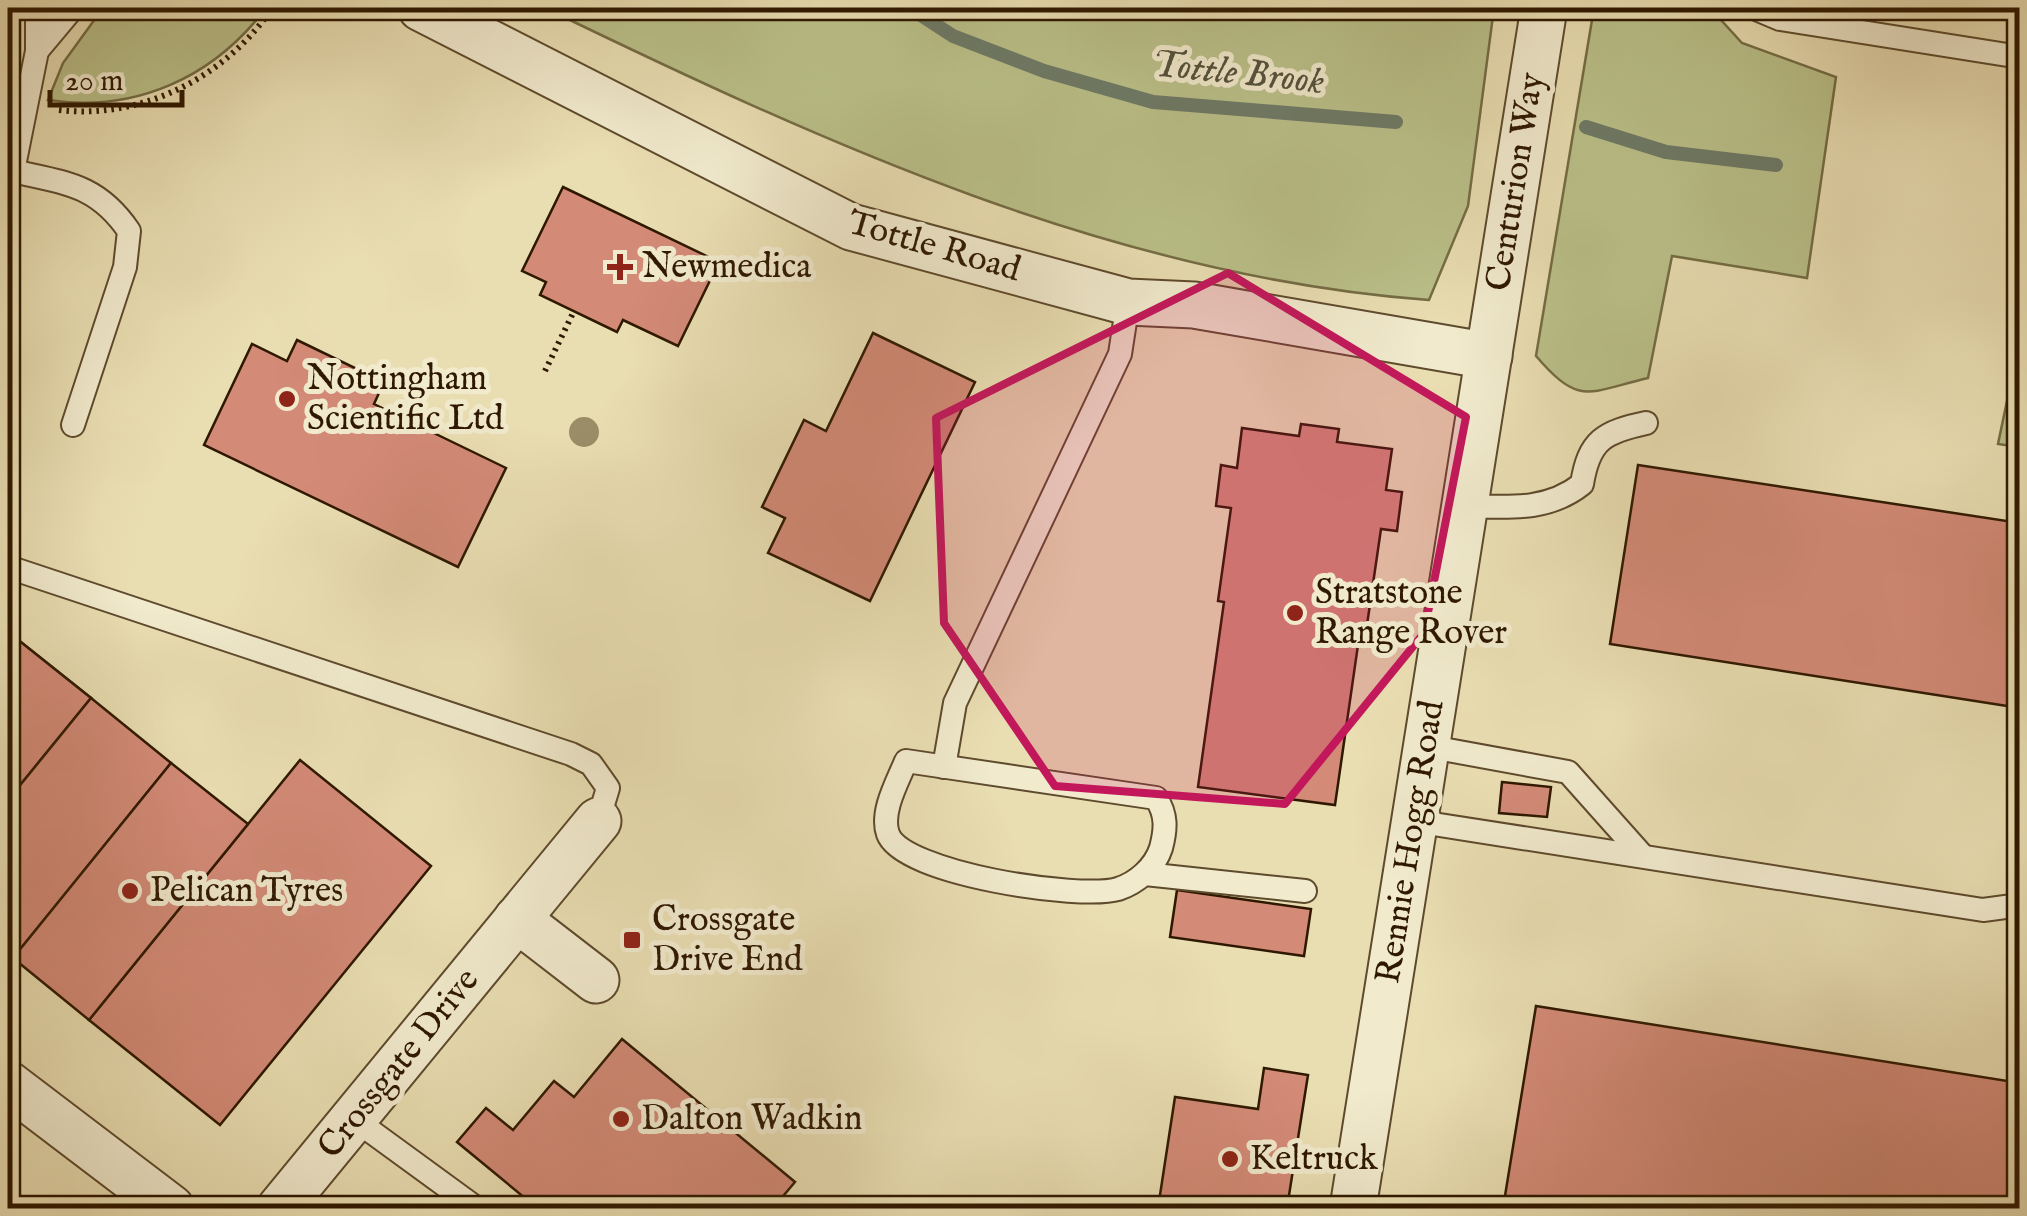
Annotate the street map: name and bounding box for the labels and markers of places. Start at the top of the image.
place label: Newmedica [642,245,812,290]
marker: Newmedica [607,254,633,280]
place label: Nottingham Scientific Ltd [307,357,504,442]
marker: Nottingham Scientific Ltd [276,388,298,410]
place label: Stratstone Range Rover [1315,571,1507,656]
marker: Stratstone Range Rover [1284,602,1306,624]
place label: Pelican Tyres [150,869,343,914]
marker: Pelican Tyres [119,880,141,902]
place label: Crossgate Drive End [652,898,803,983]
marker: Crossgate Drive End [621,929,643,951]
place label: Dalton Wadkin [641,1097,862,1142]
marker: Dalton Wadkin [610,1108,632,1130]
place label: Keltruck [1250,1137,1378,1182]
marker: Keltruck [1219,1148,1241,1170]

